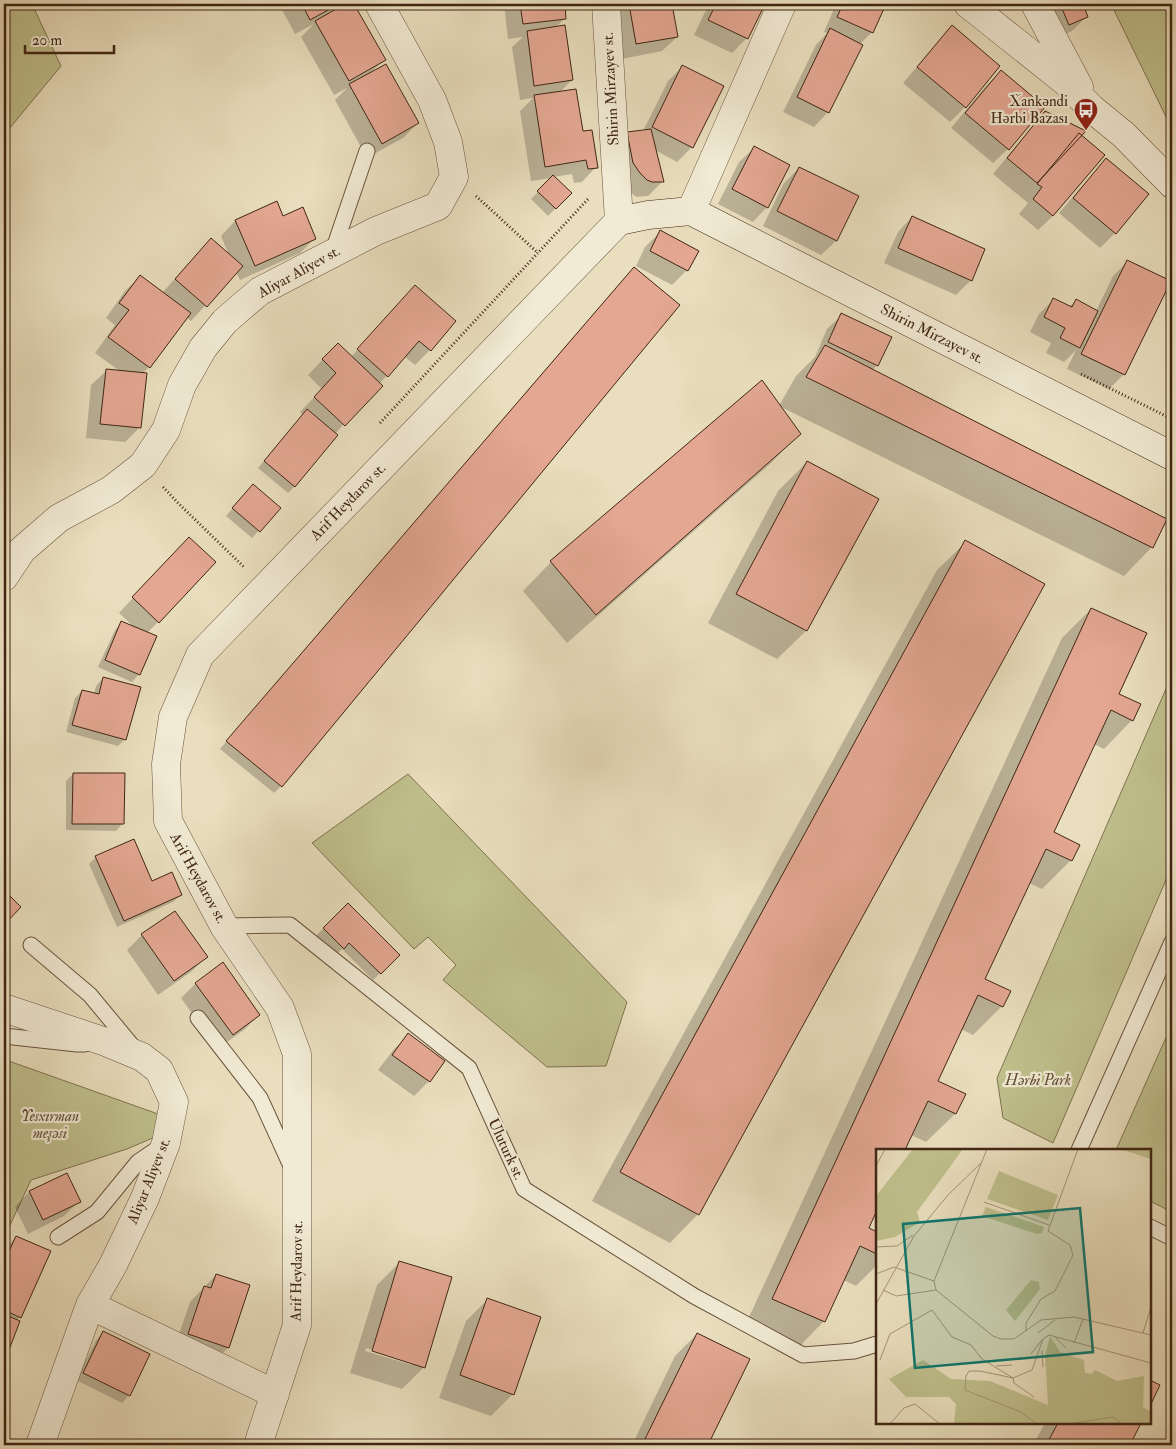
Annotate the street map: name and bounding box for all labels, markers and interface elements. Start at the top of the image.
scale bar [25,22,114,54]
text: 20 m [32,31,62,50]
street label: Shirin Mirzayev st. [599,32,623,146]
place label: Xankəndi Hərbi Bazası [990,92,1068,128]
bus stop icon: Xankəndi Hərbi Bazası [1073,97,1099,131]
street label: Aliyar Aliyev st. [254,241,344,303]
street label: Shirin Mirzayev st. [877,300,987,368]
street label: Arif Heydarov st. [305,459,390,546]
street label: Arif Heydarov st. [165,828,231,927]
park label: Hərbi Park [1004,1071,1071,1090]
park label: Yesxırman meşəsi [21,1107,79,1143]
street label: Uluturk st. [484,1115,528,1183]
street label: Aliyar Aliyev st. [123,1135,175,1228]
inset map [876,1149,1151,1424]
street label: Arif Heydarov st. [287,1220,307,1323]

